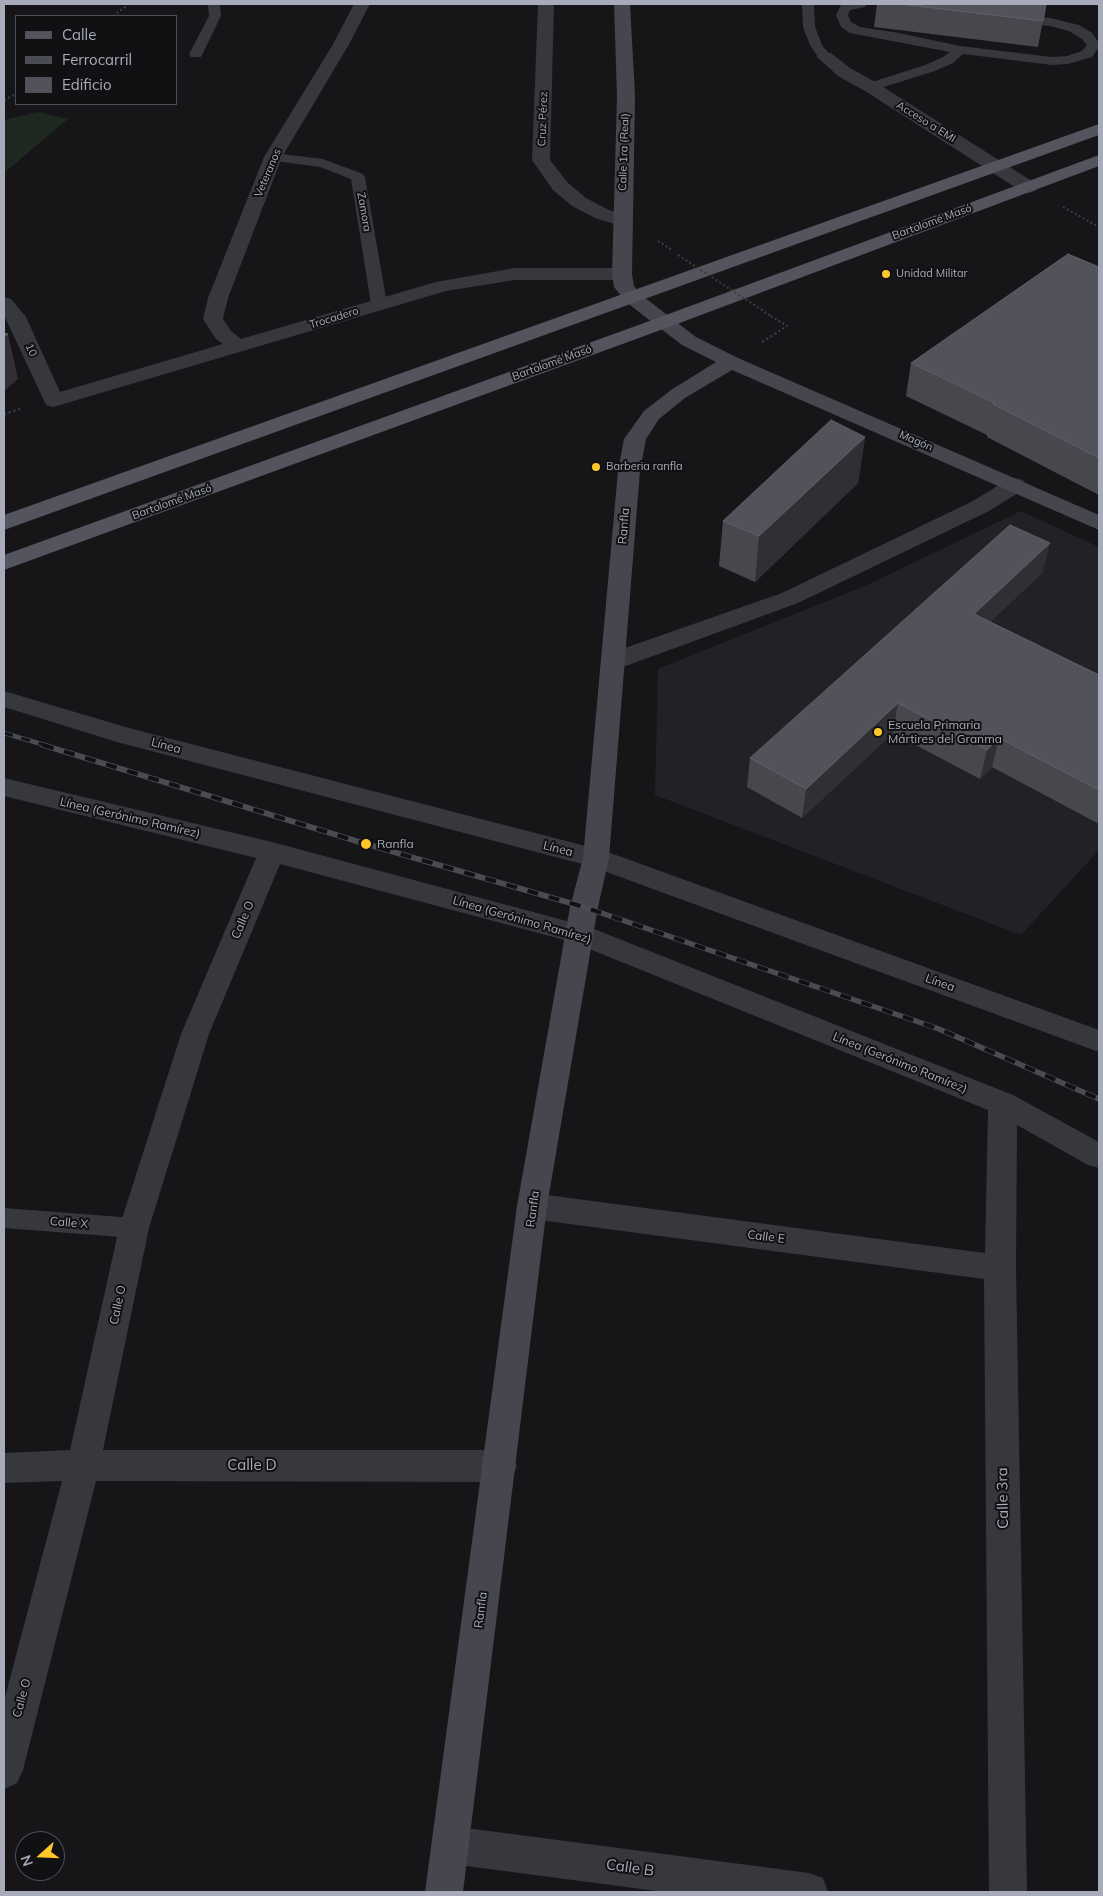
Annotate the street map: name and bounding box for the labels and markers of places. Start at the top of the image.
place label: Unidad Militar [896,267,967,281]
marker: Unidad Militar [880,268,892,280]
place label: Barberia ranfla [606,460,683,474]
marker: Barberia ranfla [590,461,602,473]
place label: Escuela Primaria Mártires del Granma [888,718,1002,746]
marker: Escuela Primaria Mártires del Granma [872,726,884,738]
marker: Ranfla [359,837,373,851]
place label: Ranfla [377,837,414,851]

